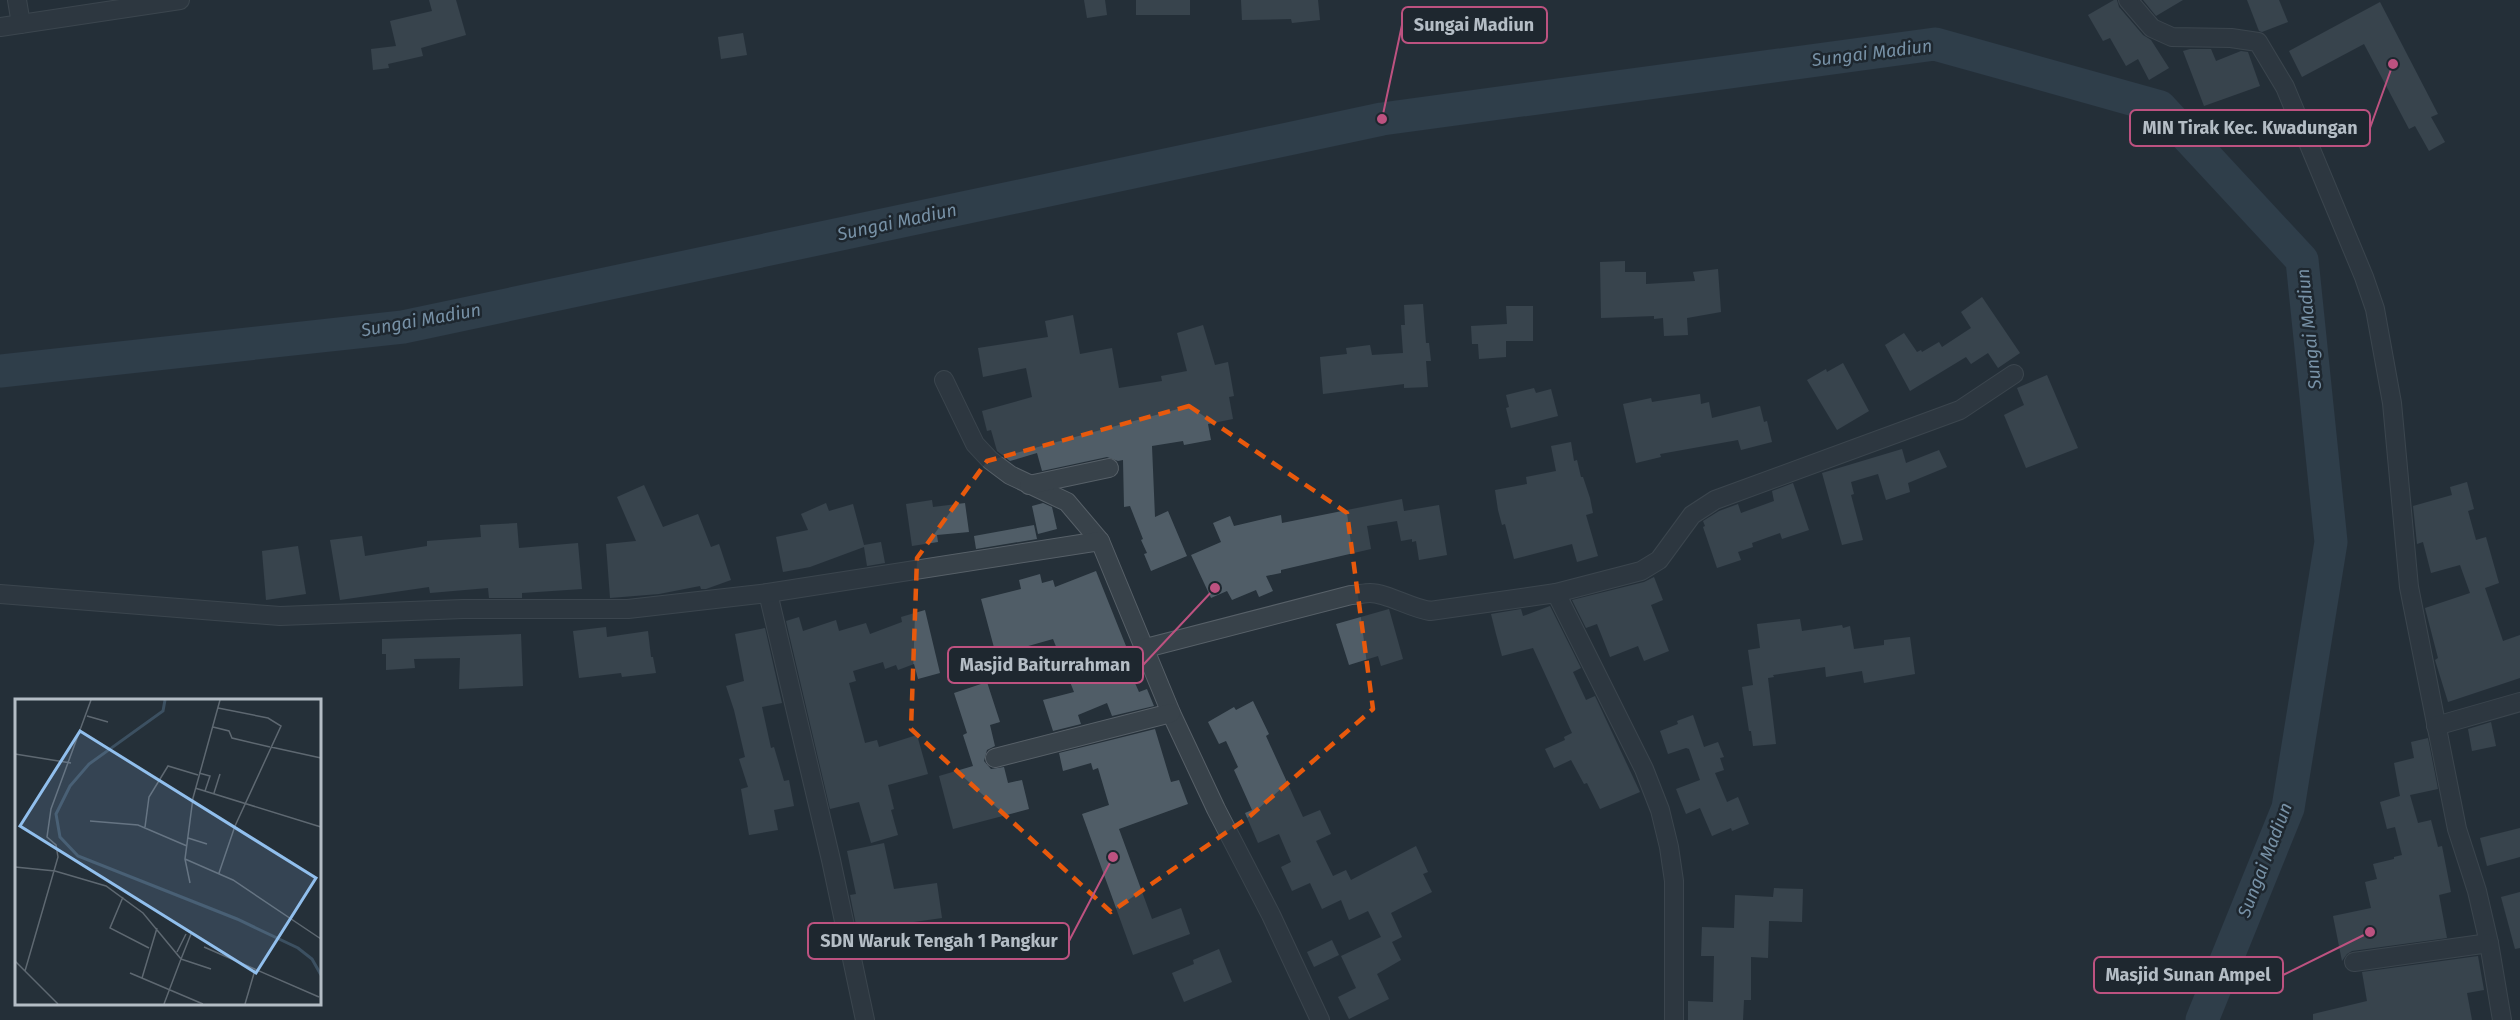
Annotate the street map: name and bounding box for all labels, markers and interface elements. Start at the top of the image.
callout: Sungai Madiun [1402,7,1547,43]
text: Sungai Madiun [1414,14,1534,36]
water label: Sungai Madiun [1809,35,1934,71]
callout: MIN Tirak Kec. Kwadungan [2130,110,2370,146]
text: MIN Tirak Kec. Kwadungan [2142,117,2358,139]
water label: Sungai Madiun [834,199,959,246]
water label: Sungai Madiun [2292,267,2326,392]
water label: Sungai Madiun [358,299,483,342]
callout: Masjid Baiturrahman [948,647,1143,683]
text: Masjid Baiturrahman [960,654,1130,676]
inset map [15,699,321,1005]
water label: Sungai Madiun [2233,799,2297,922]
callout: SDN Waruk Tengah 1 Pangkur [808,923,1069,959]
text: SDN Waruk Tengah 1 Pangkur [820,930,1059,952]
callout: Masjid Sunan Ampel [2094,957,2283,993]
text: Masjid Sunan Ampel [2105,964,2271,986]

